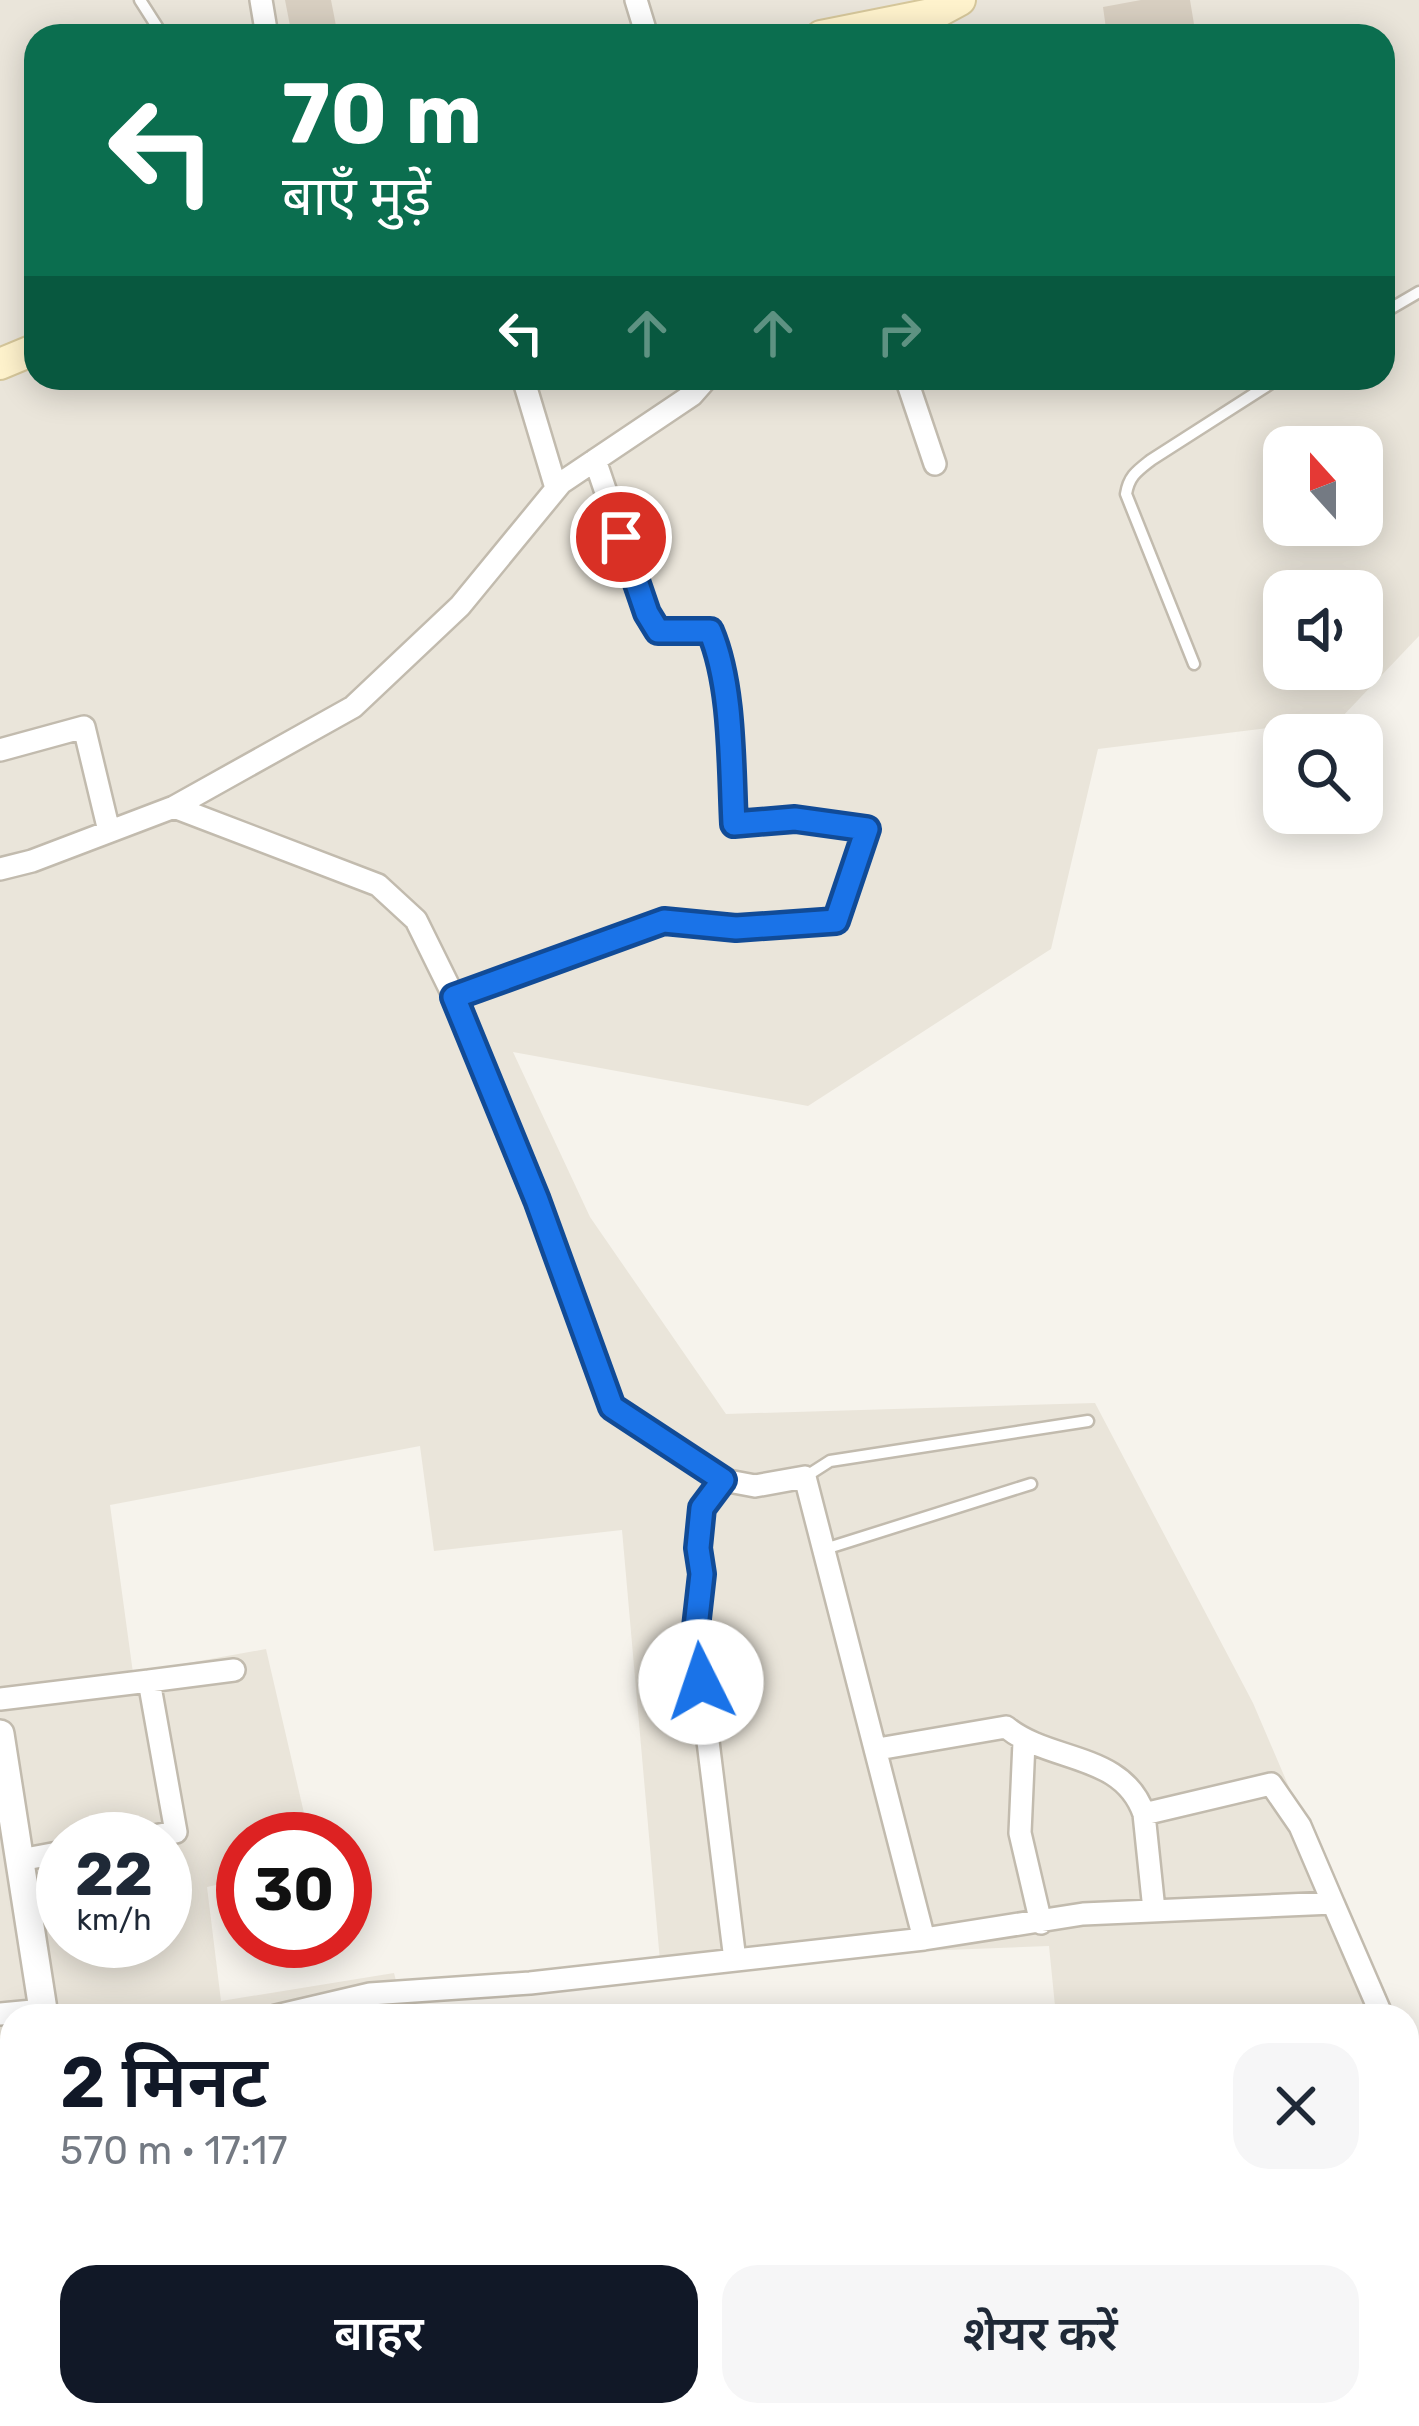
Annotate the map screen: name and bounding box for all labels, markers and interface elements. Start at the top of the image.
text: 70 m [282,64,482,164]
icon: left [84,72,240,228]
text: बाएँ मुड़ें [282,165,431,229]
icon: left [488,300,554,366]
icon: ahead [614,300,680,366]
icon: ahead [740,300,806,366]
icon: right [866,300,932,366]
north arrow [1263,426,1383,546]
map controls [1263,426,1383,834]
pin [570,486,672,588]
icon: arrive [588,504,654,570]
button: sound [1263,570,1383,690]
button: search [1263,714,1383,834]
position arrow [638,1619,764,1745]
speed limit sign: 30 [216,1812,372,1968]
text: 22 [75,1839,153,1910]
text: km/h [77,1902,151,1938]
text: 2 मिनट [60,2040,268,2125]
button: close [1233,2043,1359,2169]
text: 570 m · 17:17 [60,2128,288,2174]
button: बाहर [60,2265,698,2403]
button: शेयर करें [722,2265,1359,2403]

